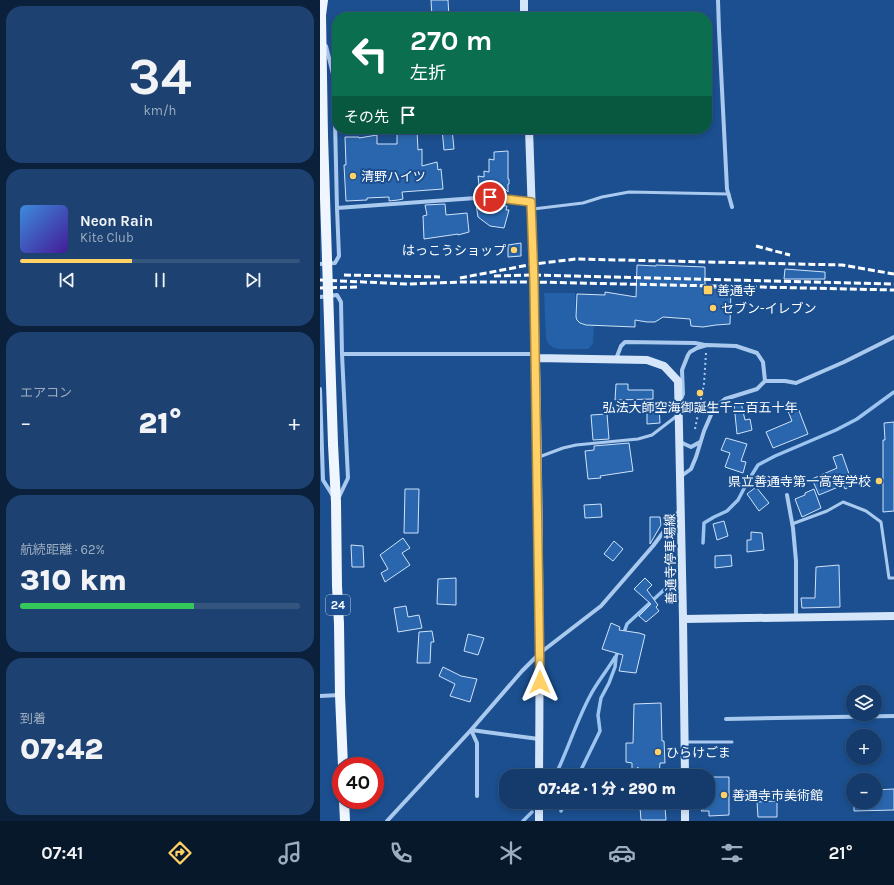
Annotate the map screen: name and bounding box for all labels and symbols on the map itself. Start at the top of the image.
place label: 清野ハイツ [361,169,426,184]
marker: 清野ハイツ [348,171,358,181]
pin [473,180,507,214]
place label: はっこうショップ [402,243,506,258]
marker: はっこうショップ [509,245,519,255]
place label: 善通寺 [717,283,756,298]
marker: 善通寺 [702,284,714,296]
place label: セブン-イレブン [721,301,817,316]
marker: セブン-イレブン [708,303,718,313]
marker: 弘法大師空海御誕生千二百五十年 [695,388,705,398]
place label: 弘法大師空海御誕生千二百五十年 [602,400,798,415]
place label: 県立善通寺第一高等学校 [728,474,871,489]
marker: 県立善通寺第一高等学校 [874,476,884,486]
street label: 善通寺停車場線 [662,513,679,605]
road number: 24 [326,595,350,615]
position arrow [519,661,561,703]
place label: ひらけごま [666,745,731,760]
marker: ひらけごま [653,747,663,757]
speed limit sign: 40 [332,757,384,809]
place label: 善通寺市美術館 [732,788,823,803]
marker: 善通寺市美術館 [719,790,729,800]

